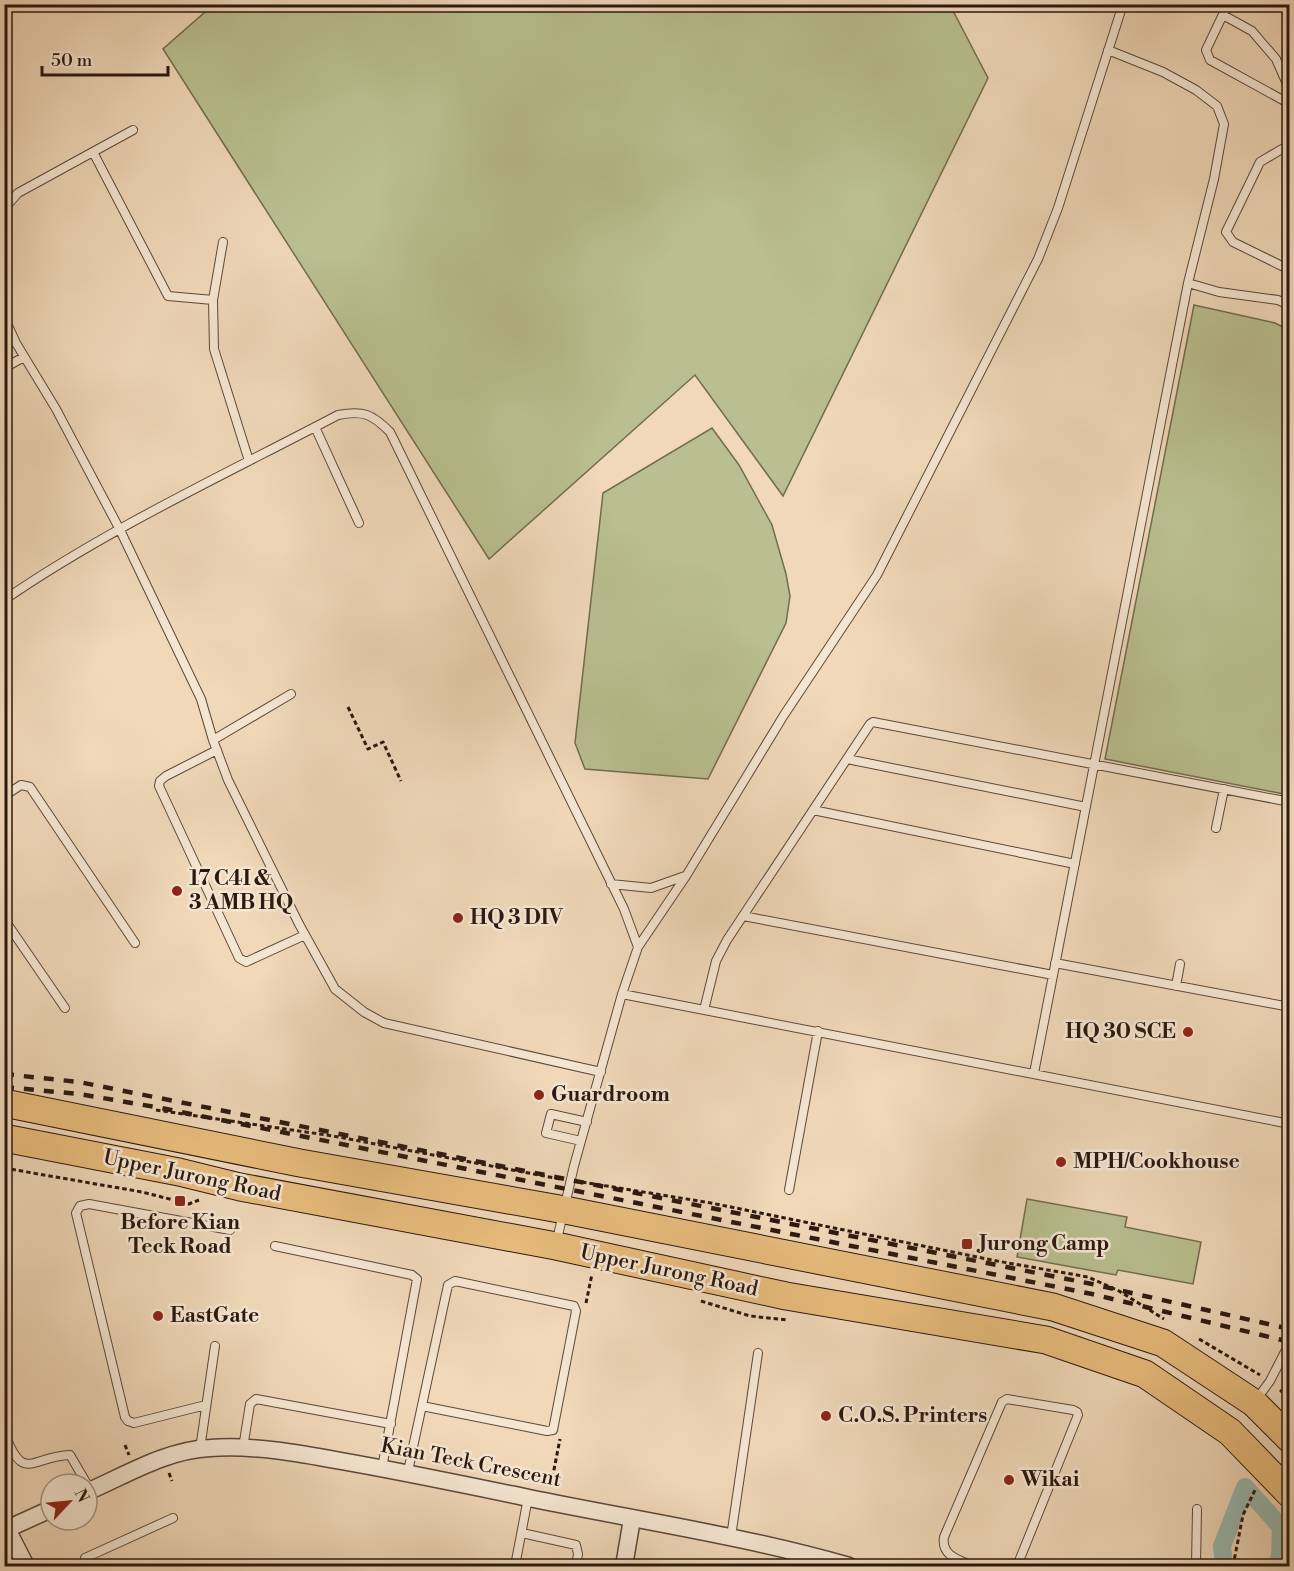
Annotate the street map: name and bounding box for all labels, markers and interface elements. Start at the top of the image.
scale bar [42,39,168,77]
text: 50 m [51,49,93,72]
place label: 17 C4I & 3 AMB HQ [189,866,293,916]
marker: 17 C4I & 3 AMB HQ [170,884,184,898]
place label: HQ 3 DIV [470,905,564,931]
marker: HQ 3 DIV [451,911,465,925]
place label: HQ 30 SCE [1065,1019,1176,1045]
marker: HQ 30 SCE [1181,1025,1195,1039]
place label: Guardroom [551,1082,670,1108]
marker: Guardroom [532,1088,546,1102]
street label: Upper Jurong Road [101,1144,283,1208]
place label: MPH/Cookhouse [1073,1149,1240,1175]
marker: MPH/Cookhouse [1054,1155,1068,1169]
marker: Before Kian Teck Road [173,1194,187,1208]
place label: Before Kian Teck Road [120,1210,240,1260]
place label: Jurong Camp [976,1231,1109,1257]
marker: Jurong Camp [960,1237,974,1251]
street label: Upper Jurong Road [578,1239,760,1303]
place label: EastGate [170,1303,259,1329]
marker: EastGate [151,1309,165,1323]
place label: C.O.S. Printers [838,1403,987,1429]
marker: C.O.S. Printers [819,1409,833,1423]
street label: Kian Teck Crescent [379,1433,564,1493]
place label: Wikai [1020,1467,1080,1493]
north arrow [39,1472,99,1532]
marker: Wikai [1002,1473,1016,1487]
text: N [70,1486,93,1506]

